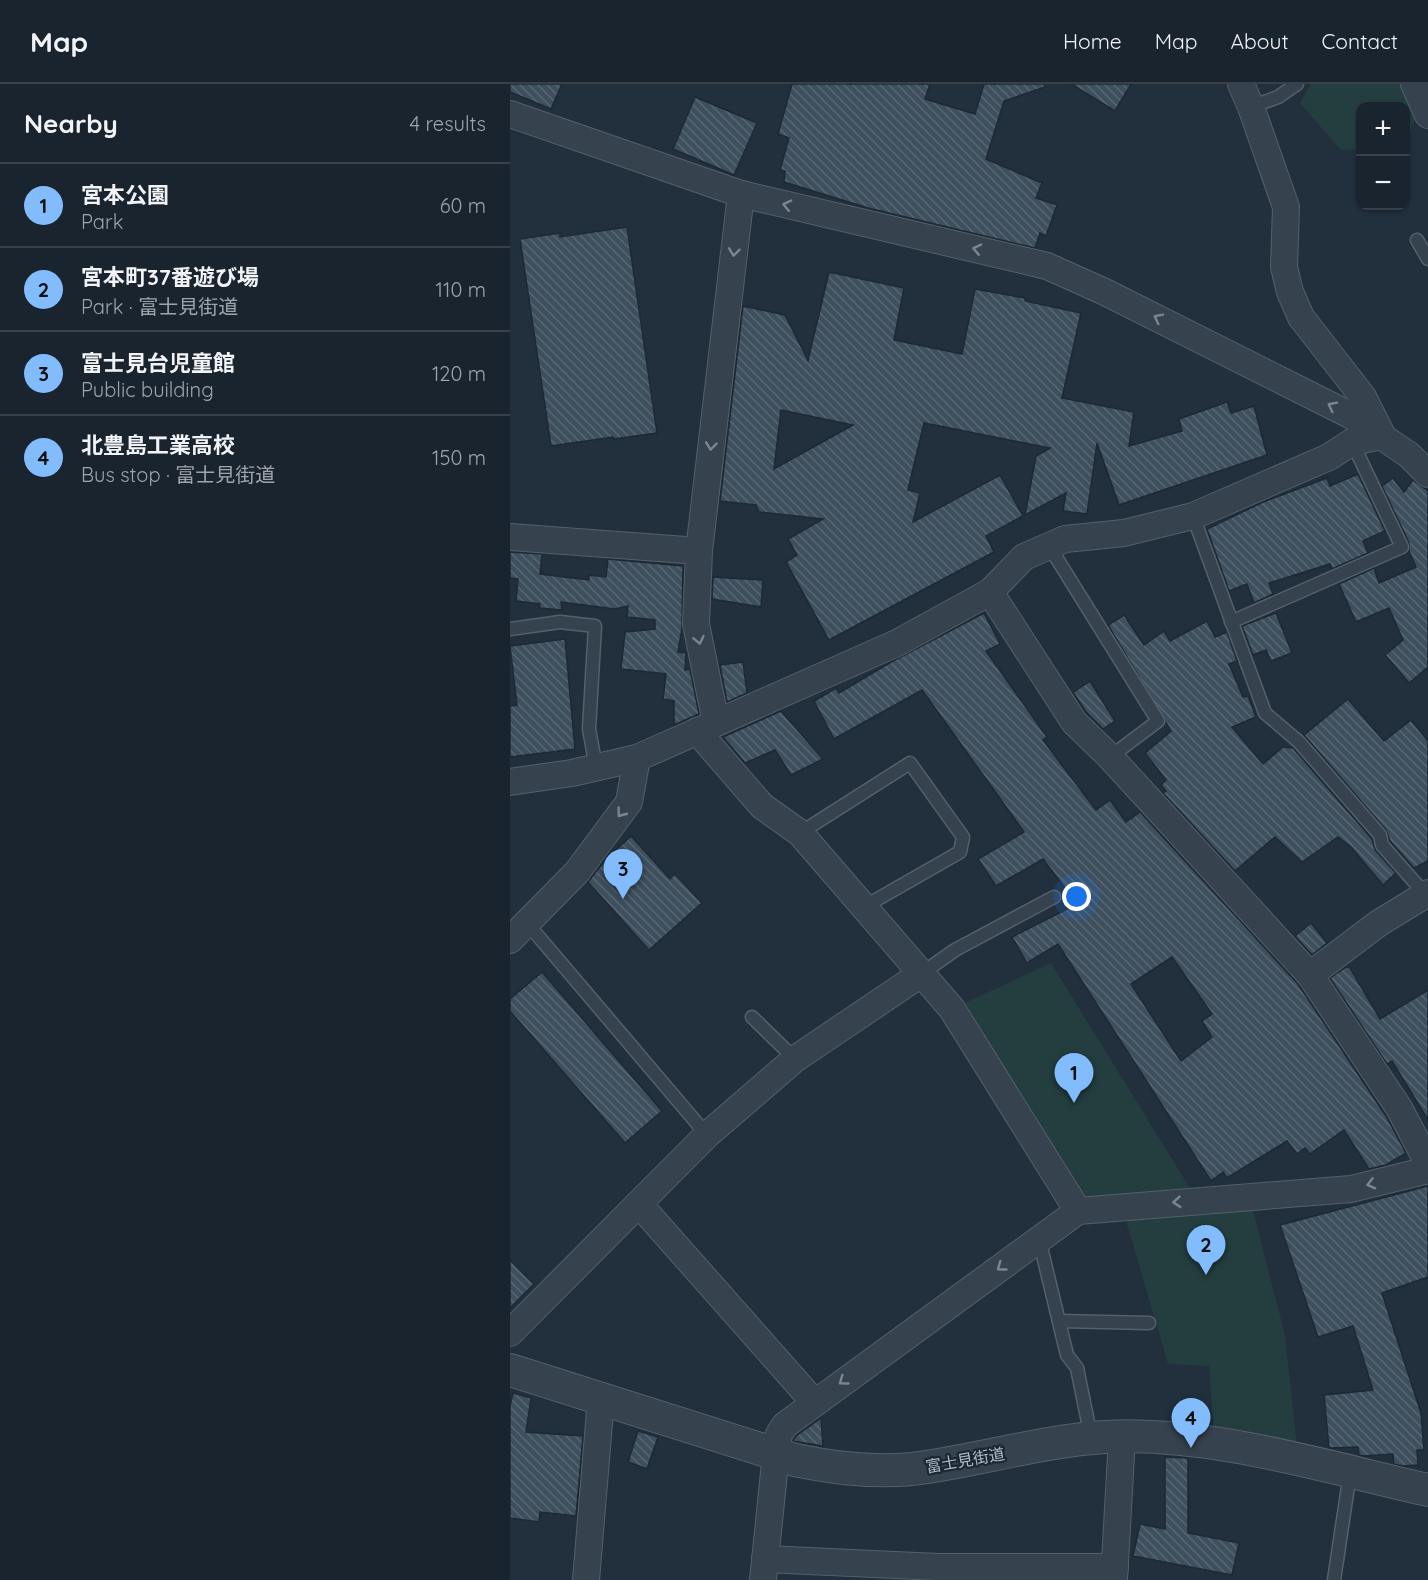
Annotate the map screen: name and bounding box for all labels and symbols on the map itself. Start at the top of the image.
one-way arrow [782,199,792,212]
one-way arrow [972,244,982,257]
one-way arrow [729,248,741,257]
one-way arrow [1153,314,1164,326]
one-way arrow [1328,402,1338,413]
one-way arrow [706,441,718,450]
one-way arrow [692,634,705,644]
one-way arrow [617,807,628,818]
pin: 3 [604,850,642,899]
your location [1062,882,1091,911]
pin: 1 [1054,1054,1094,1103]
one-way arrow [1366,1177,1376,1190]
one-way arrow [1173,1196,1182,1209]
pin: 2 [1186,1226,1226,1275]
one-way arrow [996,1259,1007,1270]
one-way arrow [838,1374,849,1385]
pin: 4 [1172,1398,1210,1448]
street label: 富士見街道 [924,1443,1006,1477]

